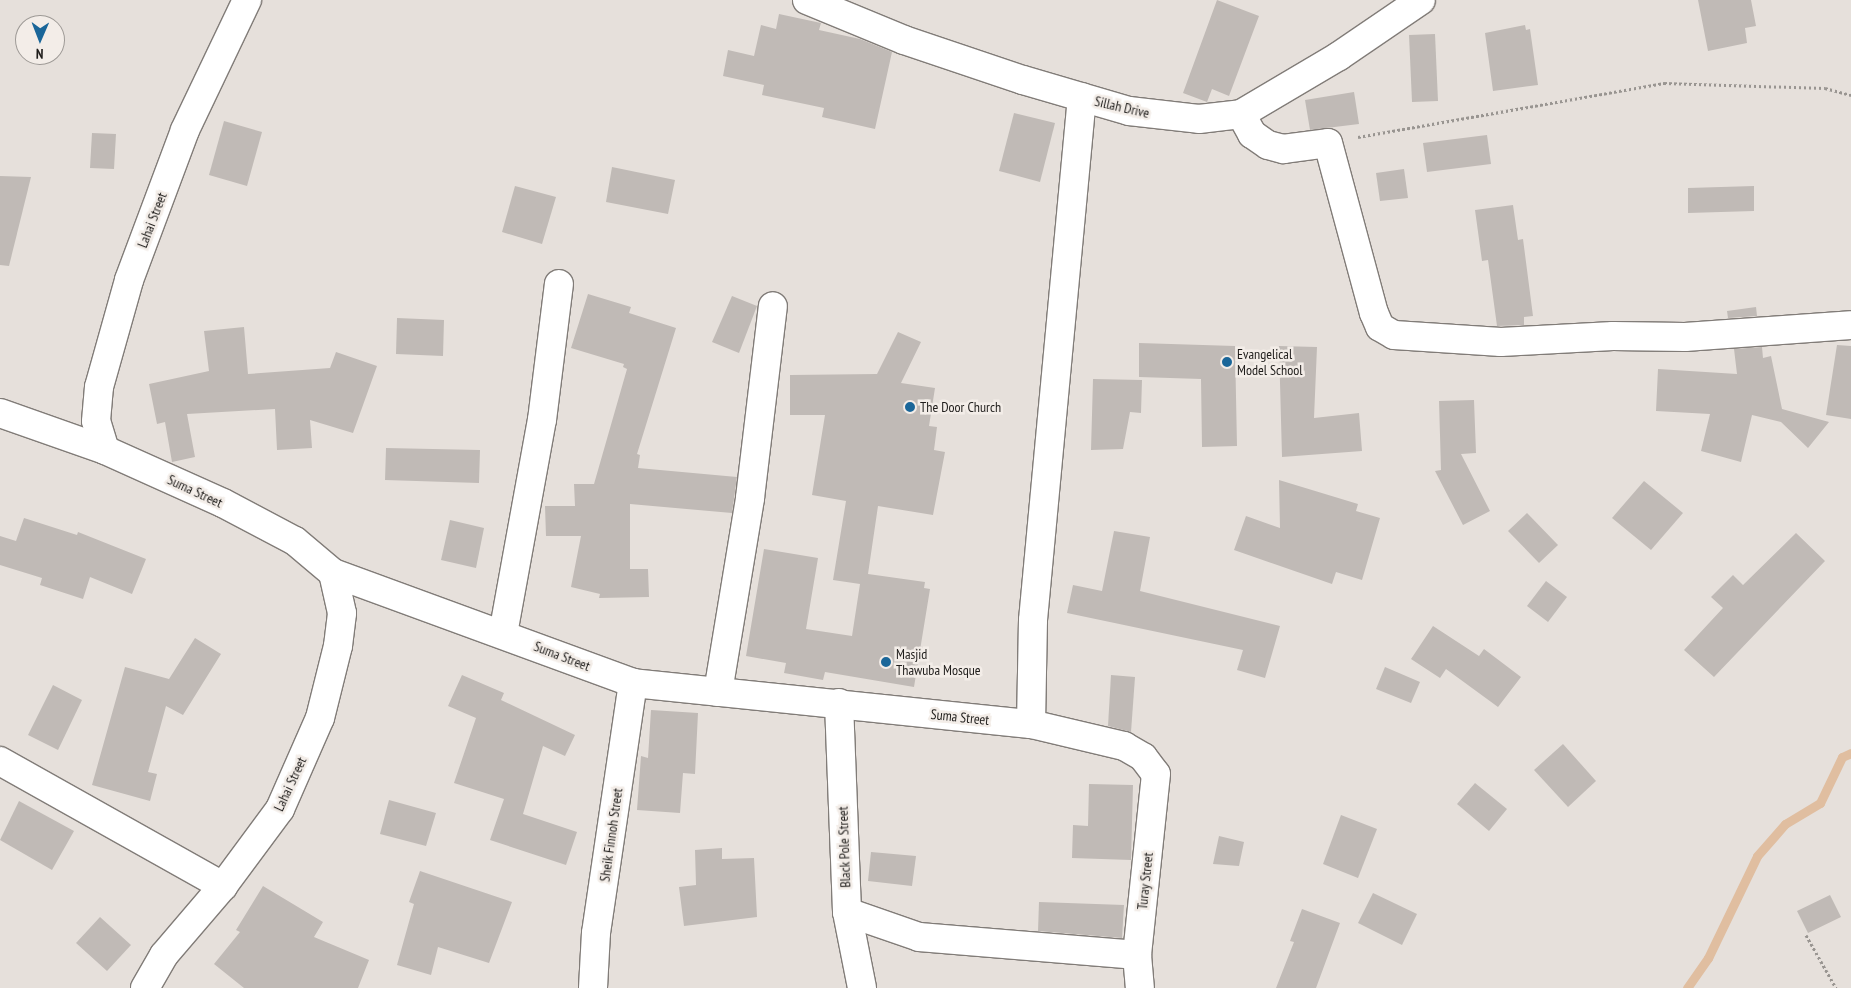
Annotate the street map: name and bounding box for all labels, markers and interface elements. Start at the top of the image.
north arrow [15,15,65,65]
text: N [36,45,44,63]
street label: Sillah Drive [1093,93,1151,121]
street label: Lahai Street [134,190,170,250]
place label: Evangelical Model School [1237,346,1303,378]
marker: Evangelical Model School [1221,356,1233,368]
place label: The Door Church [920,399,1001,415]
marker: The Door Church [904,401,916,413]
street label: Suma Street [165,471,225,511]
street label: Suma Street [532,638,592,674]
place label: Masjid Thawuba Mosque [896,646,981,679]
marker: Masjid Thawuba Mosque [880,656,892,668]
street label: Suma Street [930,706,990,728]
street label: Lahai Street [270,754,310,814]
street label: Sheik Finnoh Street [596,787,626,883]
street label: Black Pole Street [834,806,854,888]
street label: Turay Street [1134,851,1156,911]

